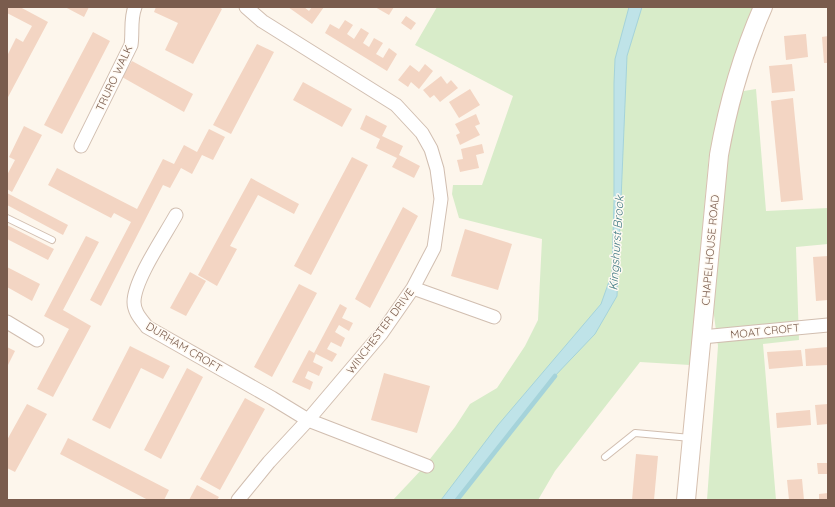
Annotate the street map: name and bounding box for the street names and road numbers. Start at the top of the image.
street label: TRURO WALK [93,43,135,113]
street label: CHAPELHOUSE ROAD [698,194,722,306]
street label: WINCHESTER DRIVE [343,285,417,377]
street label: DURHAM CROFT [143,319,225,375]
street label: MOAT CROFT [730,320,801,342]

